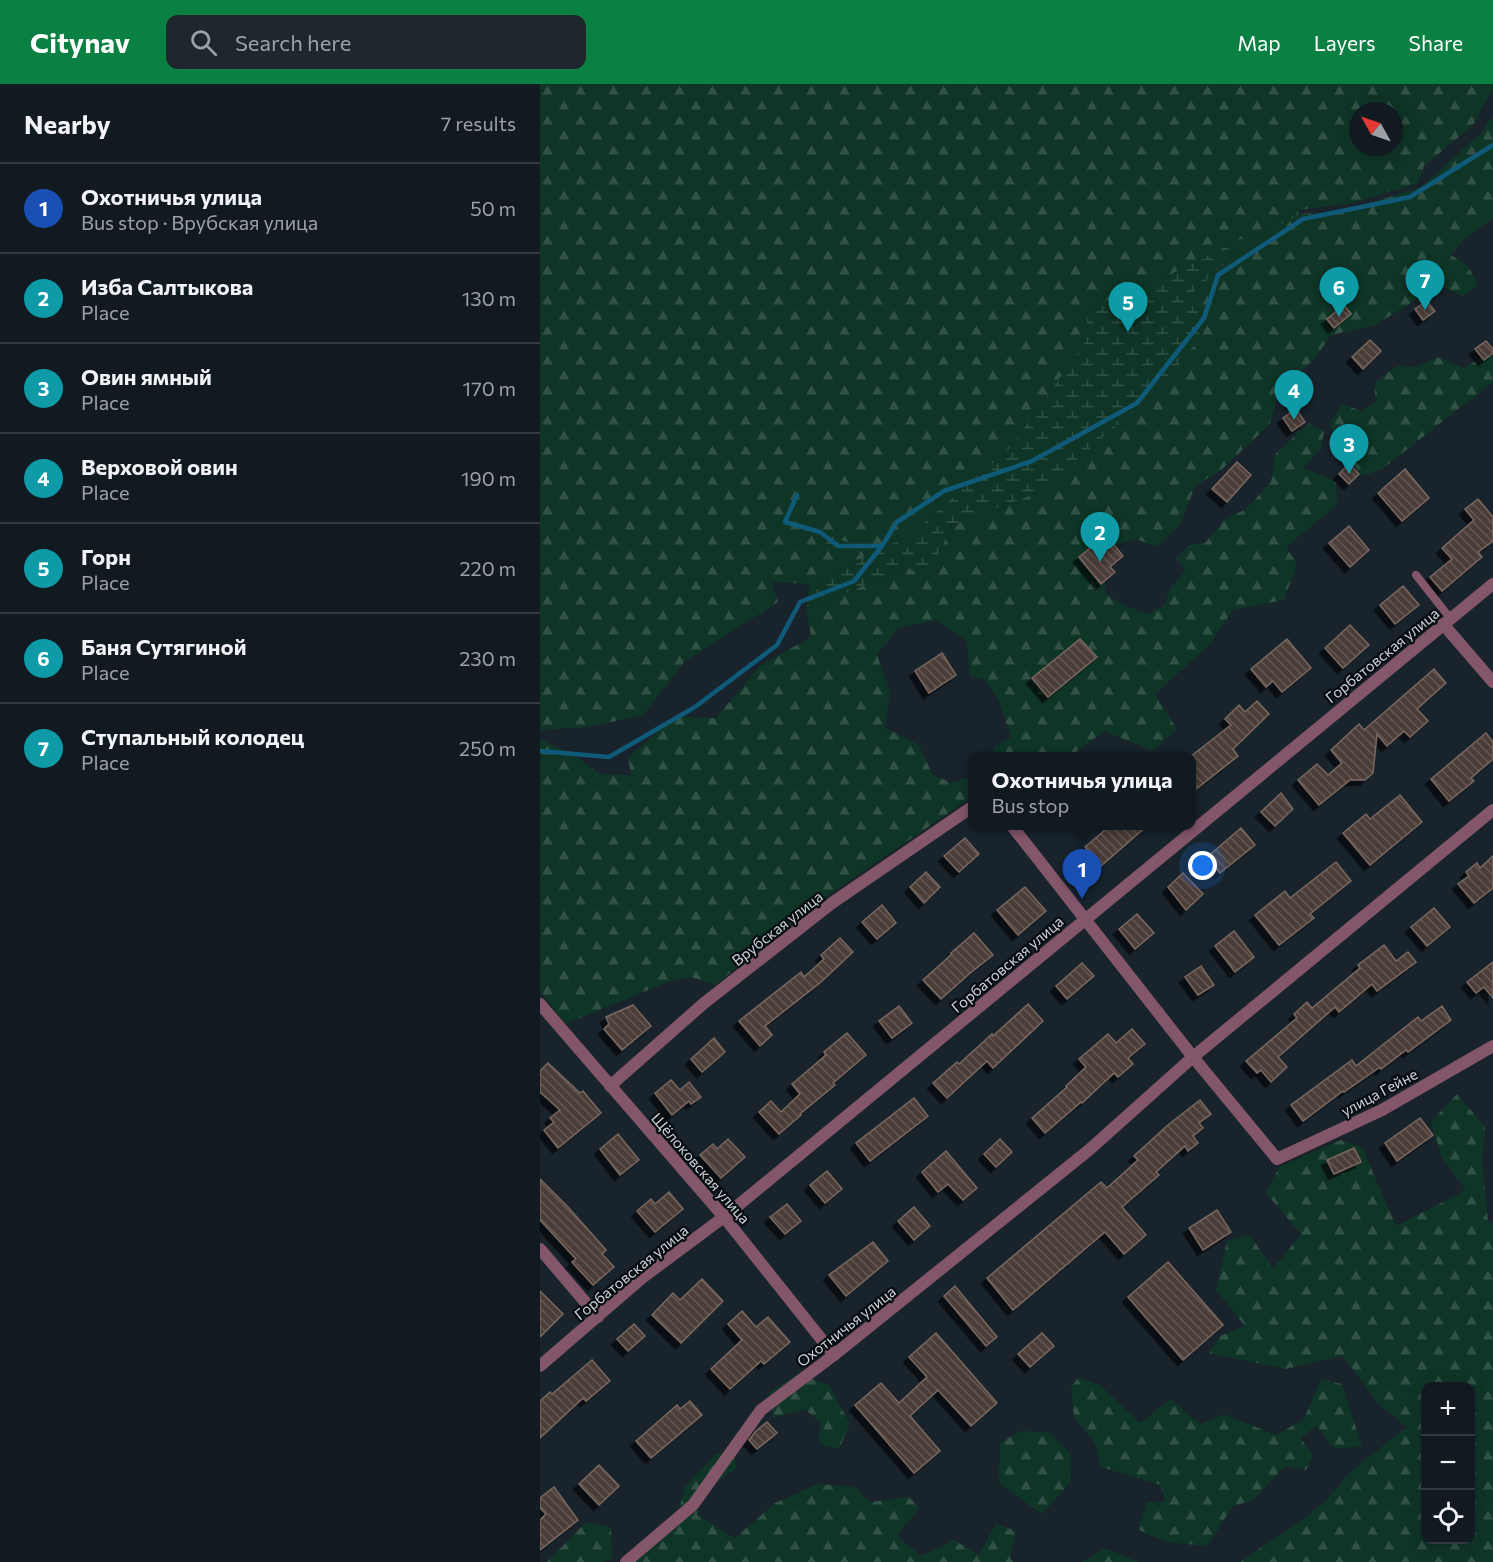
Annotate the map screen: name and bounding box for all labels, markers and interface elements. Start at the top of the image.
search box [166,15,586,69]
text: Citynav [30,25,130,59]
icon: search [187,26,220,59]
text: Search here [235,29,351,56]
text: Map [1237,30,1281,55]
text: Layers [1314,30,1376,55]
text: Share [1409,30,1463,55]
north arrow [1349,102,1403,156]
text: Nearby [24,108,111,139]
text: 7 results [441,111,516,135]
text: Охотничья улица [81,183,262,210]
text: 1 [39,196,48,220]
text: 50 m [470,196,516,220]
text: Bus stop · Врубская улица [81,210,318,234]
pin: 7 [1406,260,1444,310]
pin: 6 [1320,268,1358,317]
text: Изба Салтыкова [81,273,253,300]
pin: 5 [1108,282,1148,332]
text: 2 [38,286,49,310]
text: 130 m [462,286,516,310]
text: Place [81,300,130,324]
text: Овин ямный [81,363,212,390]
pin: 4 [1274,370,1314,420]
text: 3 [38,376,49,400]
text: 170 m [463,376,516,400]
text: Place [81,390,130,414]
pin: 3 [1330,424,1368,474]
text: Верховой овин [81,453,238,480]
text: 4 [37,466,50,490]
text: 190 m [461,466,516,490]
text: Place [81,480,130,504]
pin: 2 [1080,512,1120,562]
text: Горн [81,543,131,570]
text: 5 [38,556,49,580]
text: 220 m [460,556,516,580]
text: Place [81,570,130,594]
street label: Горбатовская улица [1322,604,1442,706]
text: Баня Сутягиной [81,633,246,660]
text: 6 [37,646,50,670]
text: 230 m [459,646,516,670]
text: Place [81,660,130,684]
text: Ступальный колодец [81,723,304,750]
text: 7 [38,736,49,760]
text: 250 m [459,736,516,760]
text: Place [81,750,130,774]
popup [968,752,1196,830]
text: Охотничья улица [992,766,1173,793]
text: Bus stop [992,793,1069,817]
pin: 1 [1062,850,1102,899]
your location [1188,851,1217,880]
street label: Врубская улица [728,887,826,969]
street label: Горбатовская улица [947,912,1067,1016]
street label: улица Гейне [1338,1064,1420,1120]
street label: Щёлоковская улица [648,1109,754,1227]
street label: Горбатовская улица [571,1221,691,1323]
street label: Охотничья улица [793,1282,899,1370]
map controls [1421,1382,1475,1544]
button: + [1421,1382,1475,1436]
button: − [1421,1436,1475,1490]
button: locate [1421,1490,1475,1544]

